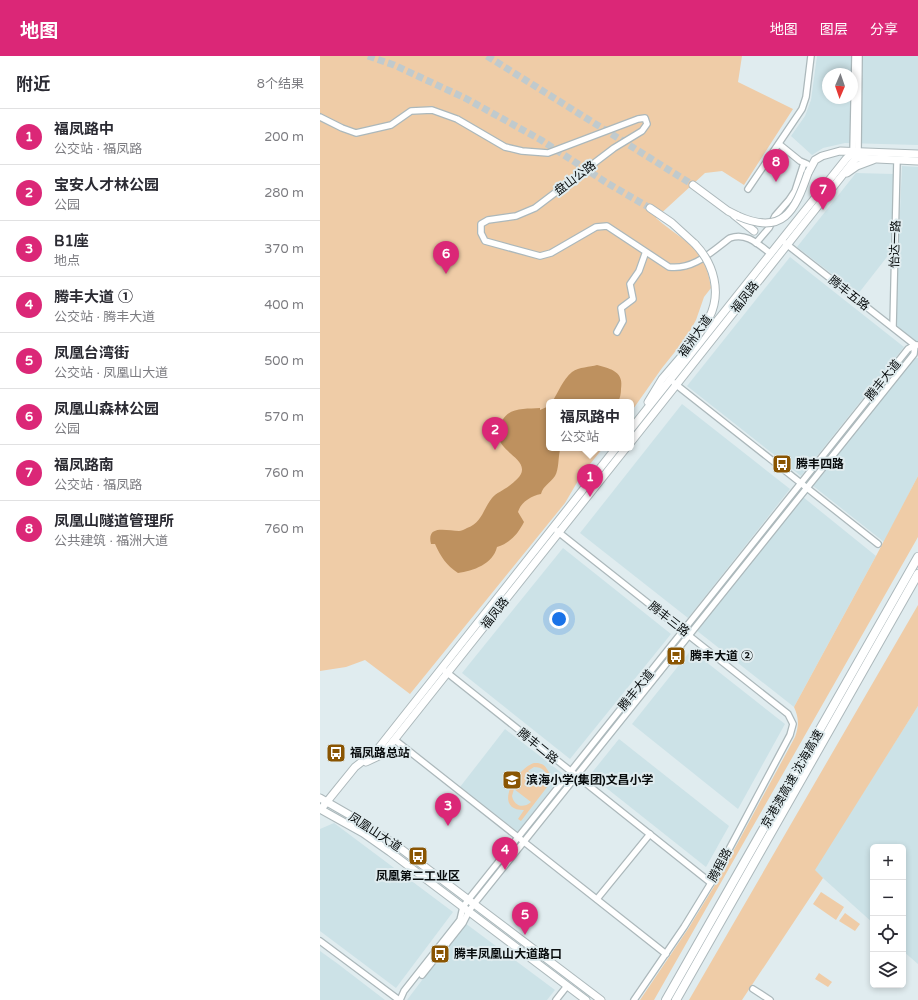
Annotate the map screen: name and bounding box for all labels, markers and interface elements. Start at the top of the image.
text: 地图 [20,20,58,42]
text: 地图 [770,21,798,38]
text: 图层 [820,21,848,38]
text: 分享 [870,21,898,38]
north arrow [822,68,858,104]
text: 附近 [16,74,50,95]
text: 8个结果 [257,76,304,92]
text: 福凤路中 [54,120,114,138]
text: 1 [25,129,33,145]
text: 200 m [264,129,304,145]
text: 公交站 · 福凤路 [54,141,142,157]
pin: 8 [763,149,789,182]
street label: 盘山公路 [552,158,598,198]
text: 宝安人才林公园 [54,176,159,194]
pin: 7 [810,177,836,210]
text: 2 [25,185,33,201]
text: 280 m [264,185,304,201]
text: 公园 [54,197,80,213]
street label: 怡达一路 [887,220,903,268]
text: B1座 [54,232,89,250]
text: 3 [25,241,33,257]
text: 370 m [264,241,304,257]
pin: 6 [433,241,459,274]
text: 地点 [54,253,80,269]
street label: 腾丰五路 [826,273,872,313]
street label: 福凤路 [728,279,762,315]
text: 腾丰大道 ① [54,288,133,306]
text: 4 [25,297,33,313]
text: 400 m [264,297,304,313]
text: 公交站 · 腾丰大道 [54,309,155,325]
street label: 福洲大道 [675,312,715,360]
text: 凤凰台湾街 [54,344,129,362]
text: 5 [25,353,33,369]
text: 500 m [264,353,304,369]
street label: 腾丰大道 [862,357,904,403]
text: 公交站 · 凤凰山大道 [54,365,168,381]
popup [546,399,634,451]
text: 凤凰山森林公园 [54,400,159,418]
text: 福凤路中 [560,408,620,426]
text: 6 [25,409,33,425]
text: 570 m [264,409,304,425]
pin: 2 [482,417,508,450]
text: 公园 [54,421,80,437]
text: 公交站 [560,429,599,445]
bus stop icon: 腾丰四路 [771,453,793,475]
text: 福凤路南 [54,456,114,474]
place label: 腾丰四路 [796,457,844,471]
pin: 1 [577,464,603,497]
text: 7 [25,465,33,481]
text: 760 m [264,465,304,481]
text: 公交站 · 福凤路 [54,477,142,493]
text: 凤凰山隧道管理所 [54,512,174,530]
text: 8 [25,521,33,537]
text: 760 m [264,521,304,537]
text: 公共建筑 · 福洲大道 [54,533,168,549]
street label: 福凤路 [478,595,512,631]
street label: 腾丰三路 [646,599,692,639]
your location [549,609,569,629]
bus stop icon: 腾丰大道 ② [665,645,687,667]
place label: 腾丰大道 ② [690,649,753,663]
street label: 腾丰大道 [615,667,657,713]
street label: 腾丰二路 [515,725,561,767]
street label: 京港澳高速 沈海高速 [758,727,826,831]
bus stop icon: 福凤路总站 [325,742,347,764]
place label: 福凤路总站 [350,746,410,760]
school or university icon: 滨海小学(集团)文昌小学 [501,769,523,791]
place label: 滨海小学(集团)文昌小学 [526,773,654,787]
pin: 3 [435,793,461,826]
street label: 凤凰山大道 [346,810,404,854]
pin: 4 [492,837,518,870]
map controls [870,844,906,988]
button: + [870,844,906,880]
bus stop icon: 凤凰第二工业区 [407,845,429,867]
street label: 腾程路 [705,846,735,884]
place label: 凤凰第二工业区 [376,869,460,883]
button: − [870,880,906,916]
pin: 5 [512,902,538,935]
button: locate [870,916,906,952]
bus stop icon: 腾丰凤凰山大道路口 [429,943,451,965]
place label: 腾丰凤凰山大道路口 [454,947,562,961]
button: layers [870,952,906,988]

